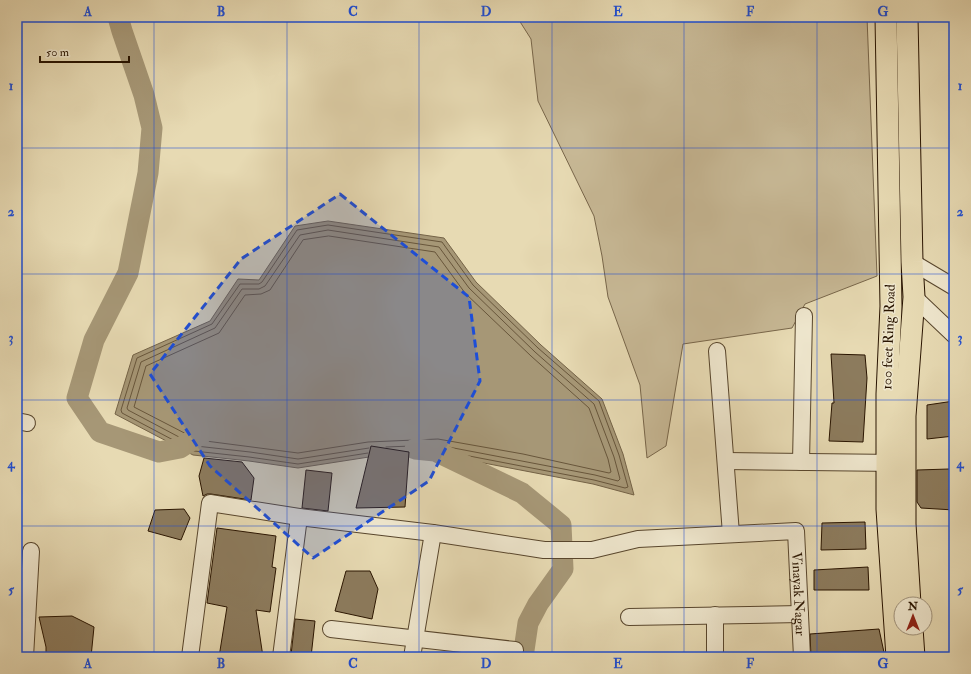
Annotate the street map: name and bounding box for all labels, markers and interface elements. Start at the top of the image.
text: A [83,4,93,20]
text: B [217,4,225,20]
text: C [348,4,358,20]
text: D [481,4,492,20]
text: E [613,4,623,20]
text: F [746,4,755,20]
text: G [878,4,889,20]
scale bar [40,38,129,64]
text: 50 m [46,45,70,60]
text: 1 [9,78,14,94]
text: 1 [958,78,963,94]
text: 2 [8,204,15,220]
text: 2 [957,204,964,220]
street label: 100 feet Ring Road [878,284,899,390]
text: 3 [9,330,14,346]
text: 3 [958,330,963,346]
text: 4 [6,456,15,472]
text: 4 [955,456,964,472]
street label: Vinayak Nagar [788,552,809,637]
text: 5 [8,582,14,598]
text: 5 [957,582,963,598]
north arrow [893,596,933,636]
text: N [907,600,919,613]
text: A [83,656,93,672]
text: B [217,656,225,672]
text: C [348,656,358,672]
text: D [481,656,492,672]
text: E [613,656,623,672]
text: F [746,656,755,672]
text: G [878,656,889,672]

